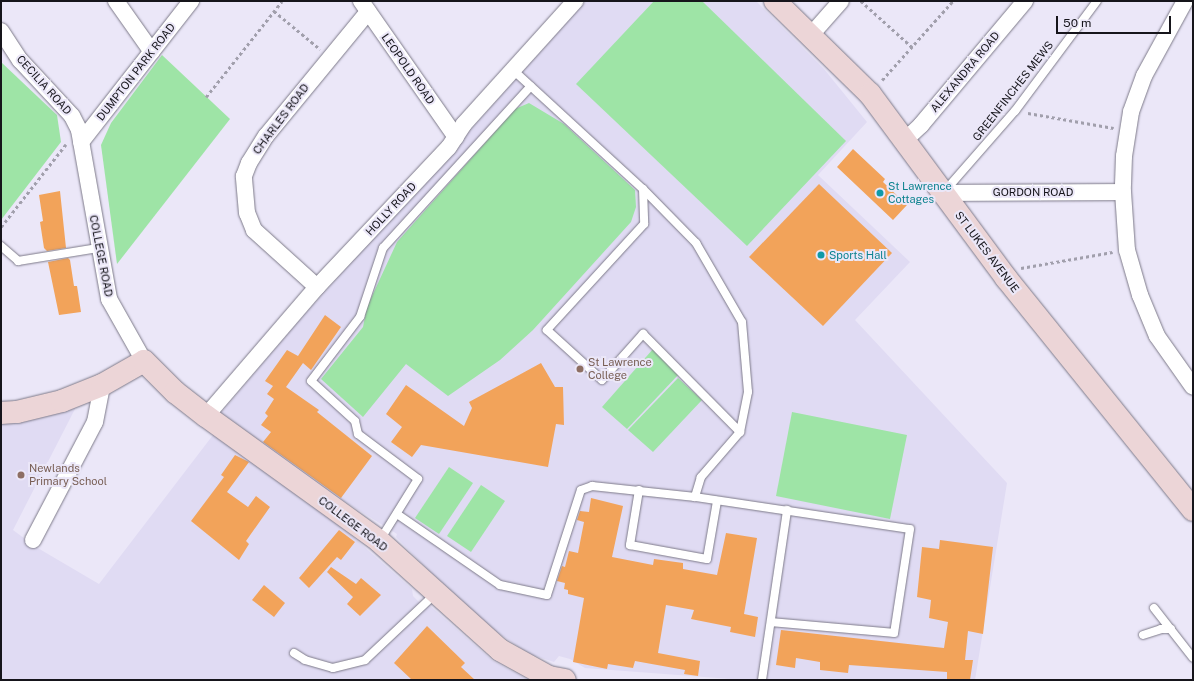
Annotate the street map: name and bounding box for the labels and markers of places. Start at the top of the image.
place label: St Lawrence Cottages [888,180,952,206]
marker: St Lawrence Cottages [875,188,885,198]
place label: Sports Hall [829,248,887,262]
marker: Sports Hall [816,250,826,260]
place label: St Lawrence College [588,356,652,382]
marker: St Lawrence College [575,364,585,374]
place label: Newlands Primary School [29,462,107,488]
marker: Newlands Primary School [16,470,26,480]

